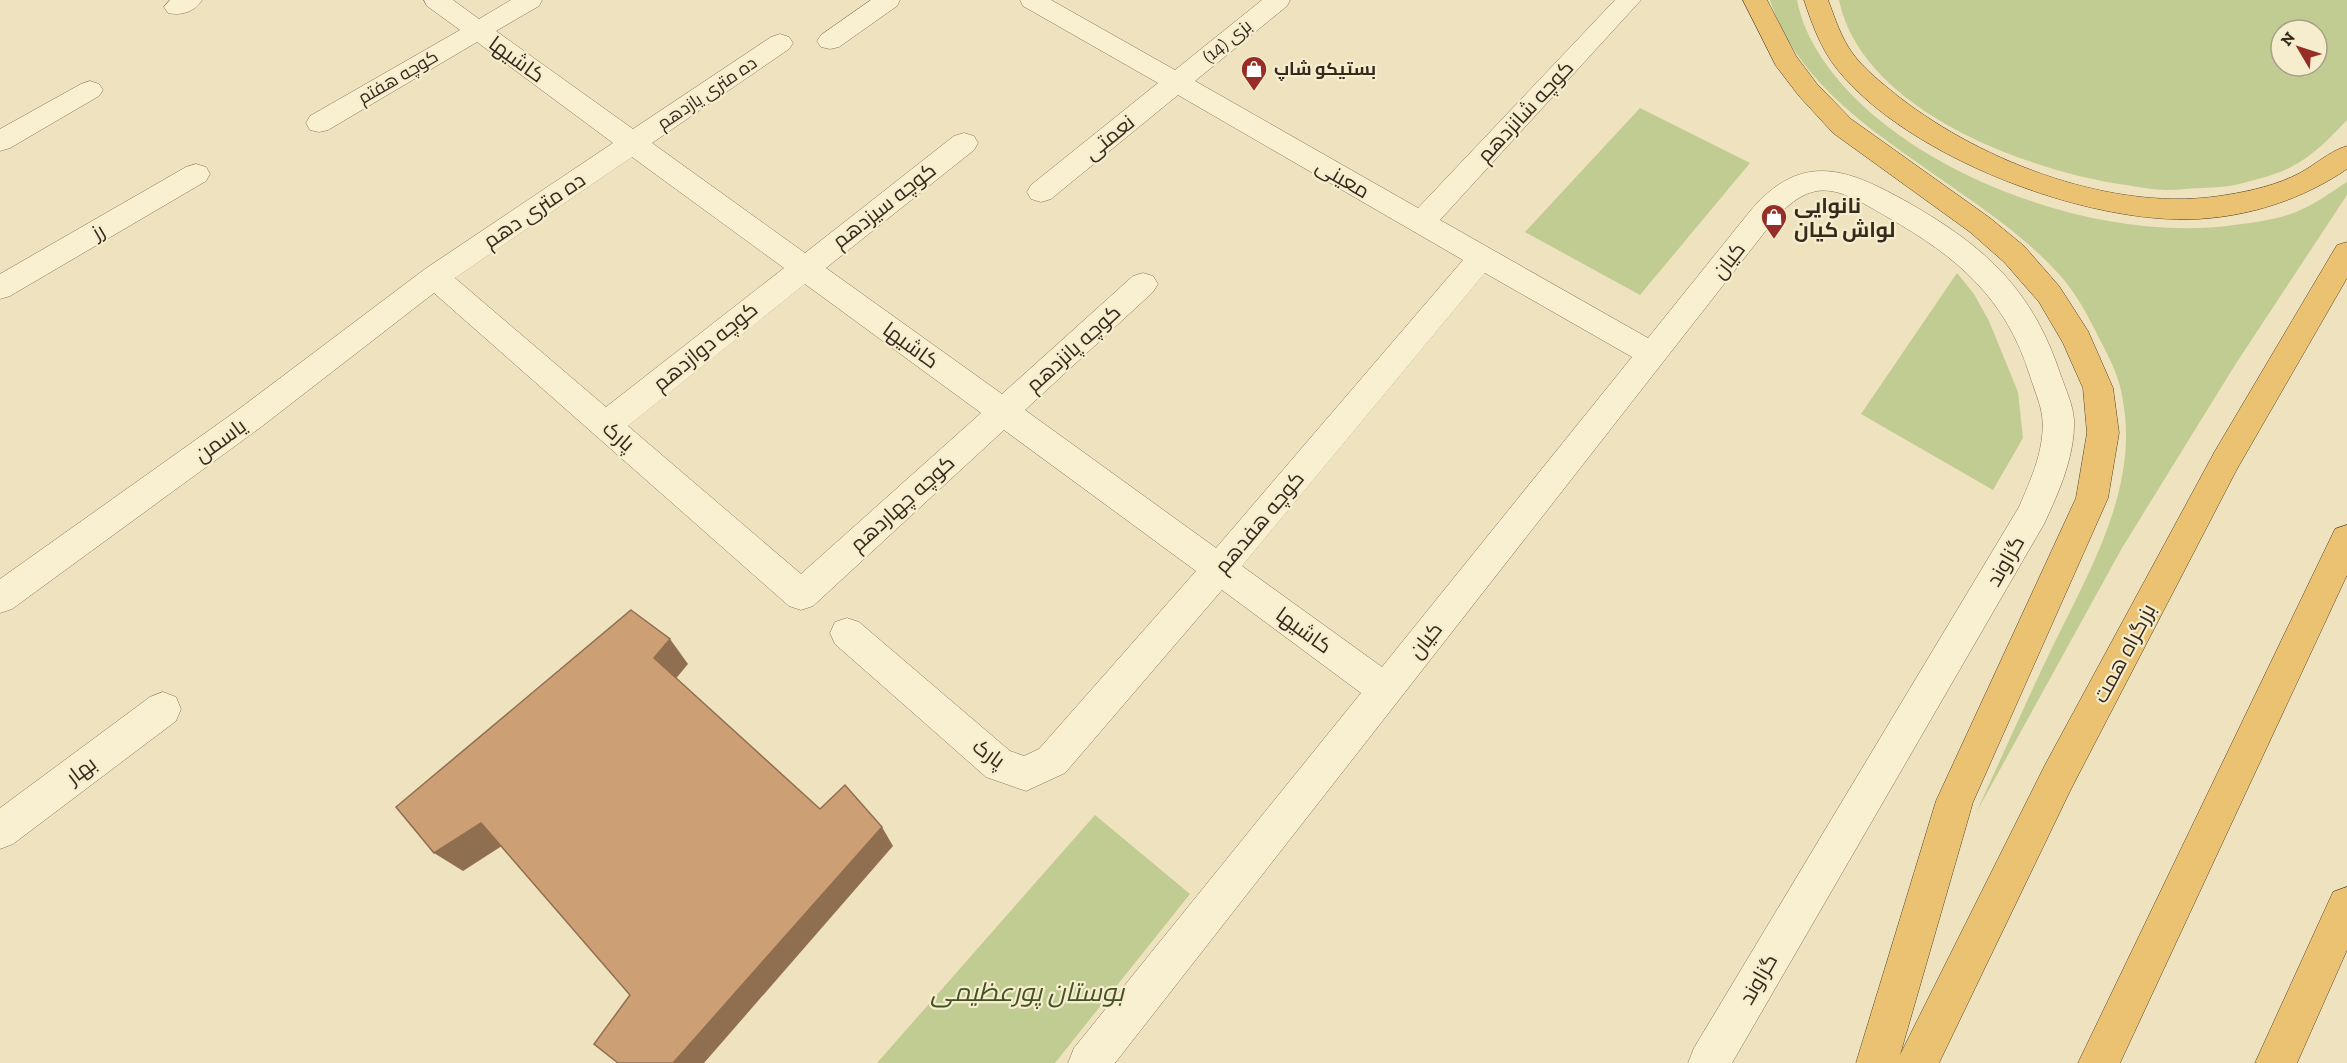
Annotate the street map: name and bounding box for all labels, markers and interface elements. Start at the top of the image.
street label: بزی (14) [1198,15,1256,67]
north arrow [2269,18,2329,78]
text: N [2277,28,2299,50]
street label: کاشیها [484,30,550,88]
street label: کوچه هفتم [354,45,443,110]
street label: ده متری یازدهم [653,52,762,135]
shop icon: بستیکو شاپ [1239,54,1269,92]
street label: کوچه شانزدهم [1472,55,1580,168]
place label: بستیکو شاپ [1274,58,1376,81]
street label: نعمتی [1079,109,1140,166]
street label: معینی [1311,153,1374,204]
street label: کوچه سیزدهم [827,157,942,255]
street label: ده متری دهم [478,167,591,255]
place label: نانوایی لواش کیان [1794,193,1896,243]
shop icon: نانوایی لواش کیان [1759,202,1789,240]
street label: رز [86,217,109,245]
street label: کیان [1706,237,1751,284]
street label: کوچه دوازدهم [648,296,764,397]
street label: کوچه پانزدهم [1021,299,1127,398]
street label: کاشیها [878,316,944,374]
street label: یاسمن [189,413,252,468]
street label: پارک [597,415,640,458]
street label: کوچه چهاردهم [845,450,961,558]
street label: کوچه هفدهم [1209,466,1311,579]
street label: گزاوند [1981,531,2029,591]
street label: بزرگراه همت [2087,599,2161,707]
street label: کاشیها [1271,601,1337,659]
street label: کیان [1403,617,1448,664]
street label: پارک [967,733,1010,775]
street label: بهار [60,751,102,791]
street label: گزاوند [1734,949,1782,1009]
park label: بوستان پورعظیمی [930,976,1126,1009]

